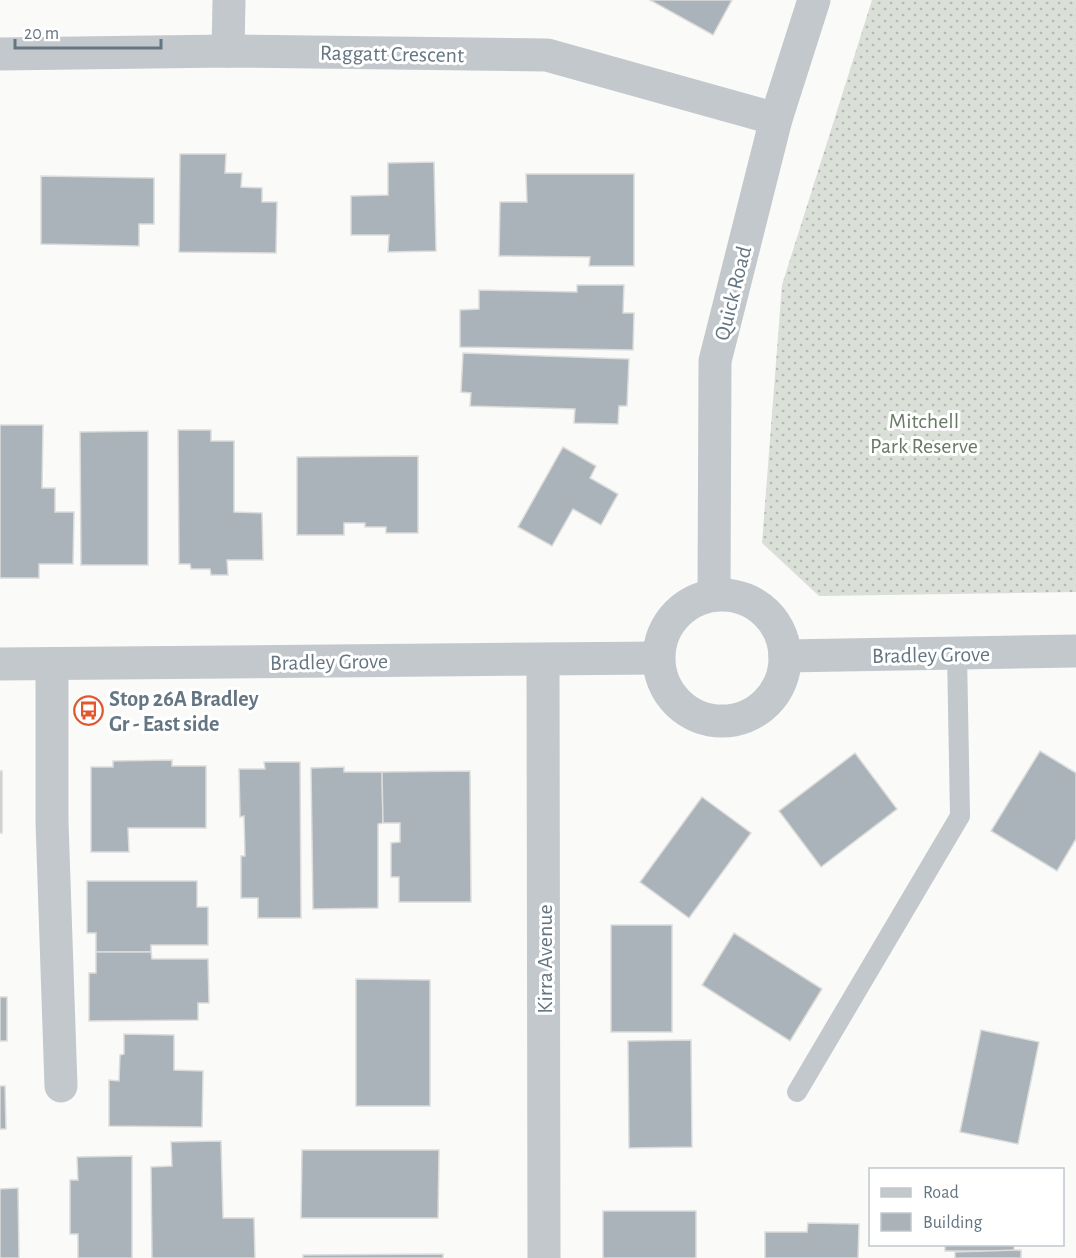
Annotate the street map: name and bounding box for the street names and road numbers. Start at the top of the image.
street label: Raggatt Crescent [320,42,464,66]
street label: Quick Road [711,244,755,343]
street label: Bradley Grove [872,643,990,667]
street label: Bradley Grove [270,650,388,674]
street label: Kirra Avenue [534,904,556,1014]

